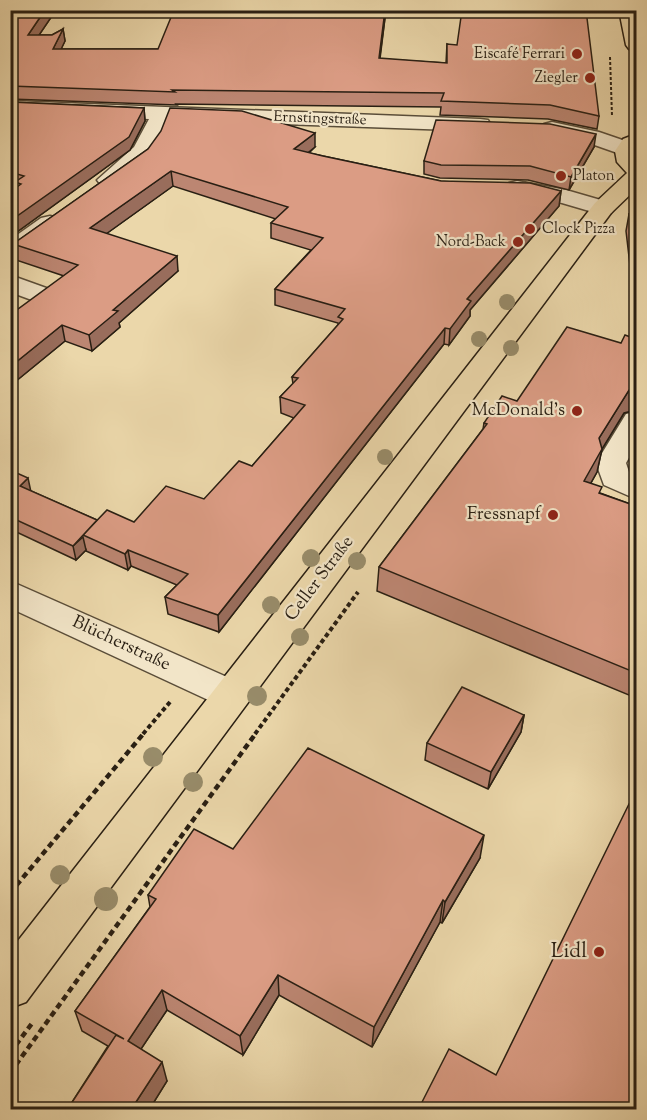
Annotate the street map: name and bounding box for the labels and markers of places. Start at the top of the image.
place label: Eiscafé Ferrari [474,44,565,65]
marker: Eiscafé Ferrari [570,47,584,61]
place label: Ziegler [534,68,578,89]
marker: Ziegler [583,71,597,85]
place label: Platon [573,166,615,187]
marker: Platon [554,169,568,183]
place label: Clock Pizza [542,219,615,240]
marker: Clock Pizza [523,222,537,236]
place label: Nord-Back [436,232,506,253]
marker: Nord-Back [511,235,525,249]
place label: McDonald's [471,398,565,424]
marker: McDonald's [570,404,584,418]
place label: Fressnapf [467,502,542,528]
marker: Fressnapf [546,508,560,522]
place label: Lidl [551,937,587,967]
marker: Lidl [592,945,606,959]

